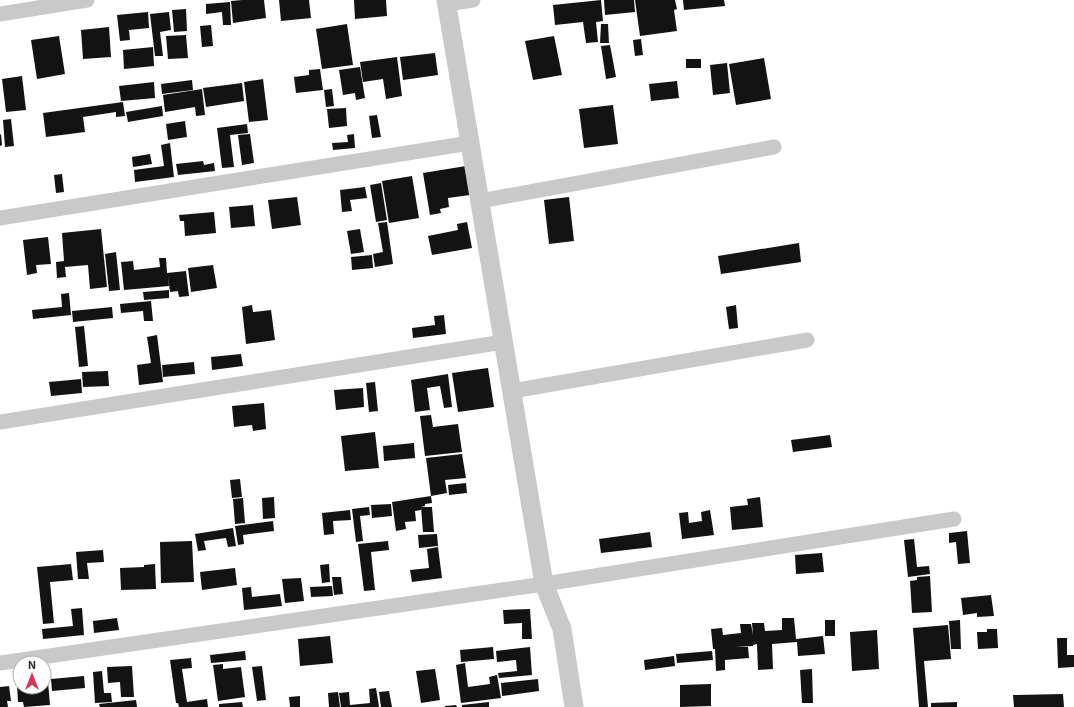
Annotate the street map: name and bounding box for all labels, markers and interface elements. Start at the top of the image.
north arrow [12,655,52,695]
text: N [28,658,36,671]

